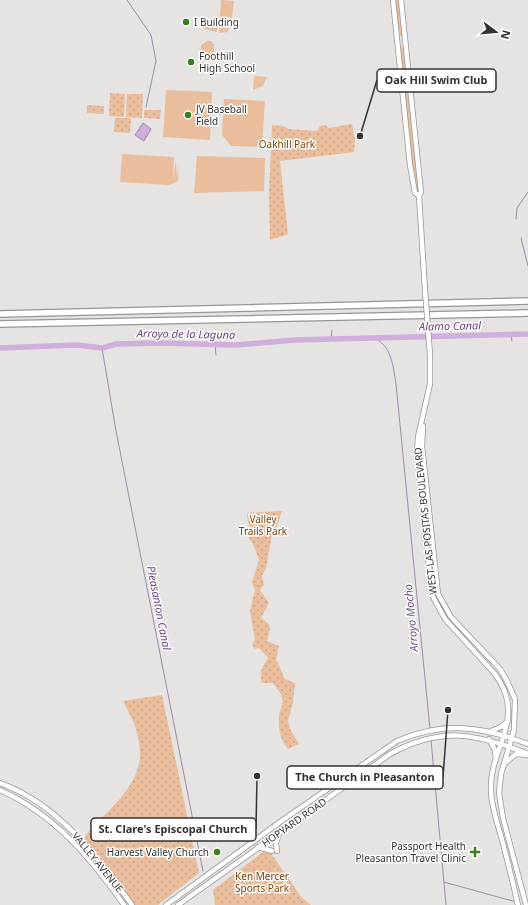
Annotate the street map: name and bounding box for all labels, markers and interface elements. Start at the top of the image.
north arrow [476,12,516,52]
place label: I Building [194,15,239,29]
marker: I Building [181,17,191,27]
text: N [498,29,515,41]
place label: Foothill High School [199,49,255,75]
marker: Foothill High School [186,57,196,67]
callout: Oak Hill Swim Club [377,69,496,92]
text: Oak Hill Swim Club [385,72,487,87]
place label: JV Baseball Field [195,102,247,128]
marker: JV Baseball Field [183,110,193,120]
park label: Oakhill Park [259,137,316,151]
water label: Alamo Canal [418,317,482,334]
water label: Arroyo de la Laguna [136,325,236,342]
street label: WEST LAS POSITAS BOULEVARD [410,447,440,595]
park label: Valley Trails Park [239,512,288,538]
water label: Pleasanton Canal [144,565,175,652]
water label: Arroyo Mocho [400,584,421,654]
callout: The Church in Pleasanton [287,766,443,789]
text: The Church in Pleasanton [295,769,435,784]
street label: HOPYARD ROAD [259,794,329,850]
callout: St. Clare's Episcopal Church [91,818,256,841]
text: St. Clare's Episcopal Church [99,821,247,836]
street label: VALLEY AVENUE [69,829,127,895]
place label: Passport Health Pleasanton Travel Clinic [356,839,466,865]
place label: Harvest Valley Church [107,845,209,859]
marker: Passport Health Pleasanton Travel Clinic [469,846,481,858]
marker: Harvest Valley Church [212,847,222,857]
park label: Ken Mercer Sports Park [235,869,290,895]

